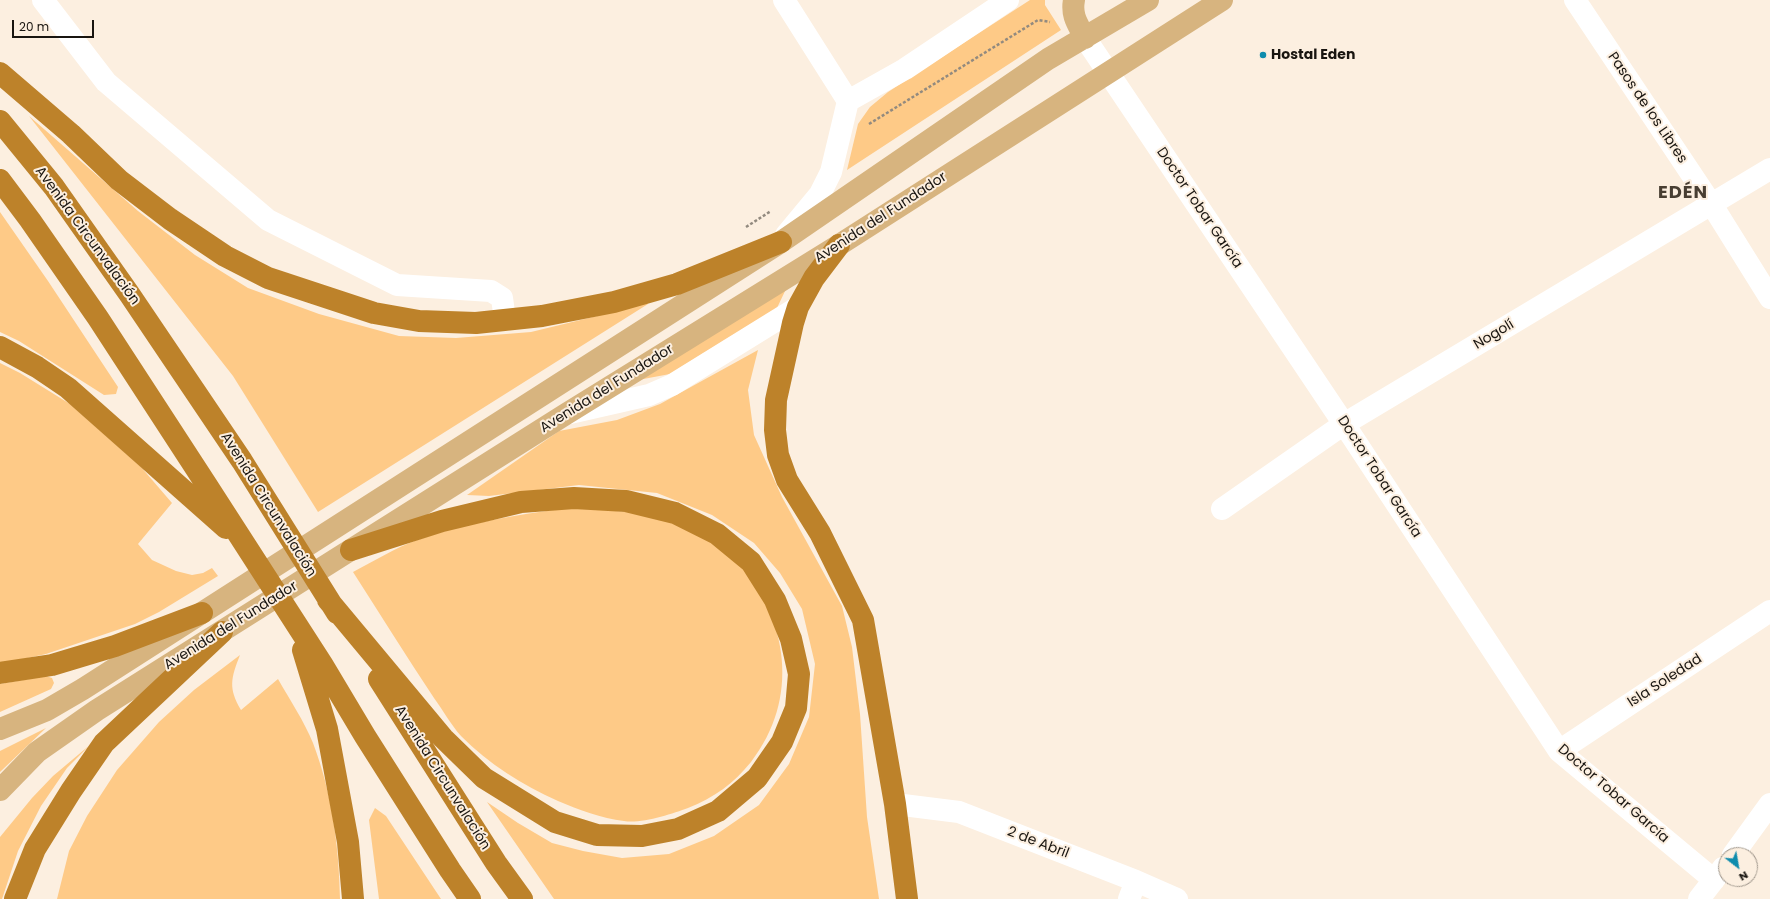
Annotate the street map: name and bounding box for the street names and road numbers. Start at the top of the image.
street label: Pasos de los Libres [1604,49,1690,167]
street label: Doctor Tobar García [1152,145,1246,271]
street label: Avenida Circunvalación [31,164,143,308]
street label: Avenida del Fundador [812,169,950,267]
street label: Nogolí [1471,316,1517,354]
street label: Avenida del Fundador [537,341,677,437]
street label: Doctor Tobar García [1333,413,1425,541]
street label: Avenida Circunvalación [217,430,319,580]
street label: Avenida del Fundador [161,578,301,674]
street label: Isla Soledad [1625,651,1705,711]
street label: Avenida Circunvalación [391,703,493,853]
street label: Doctor Tobar García [1554,741,1672,847]
street label: 2 de Abril [1005,824,1071,862]

